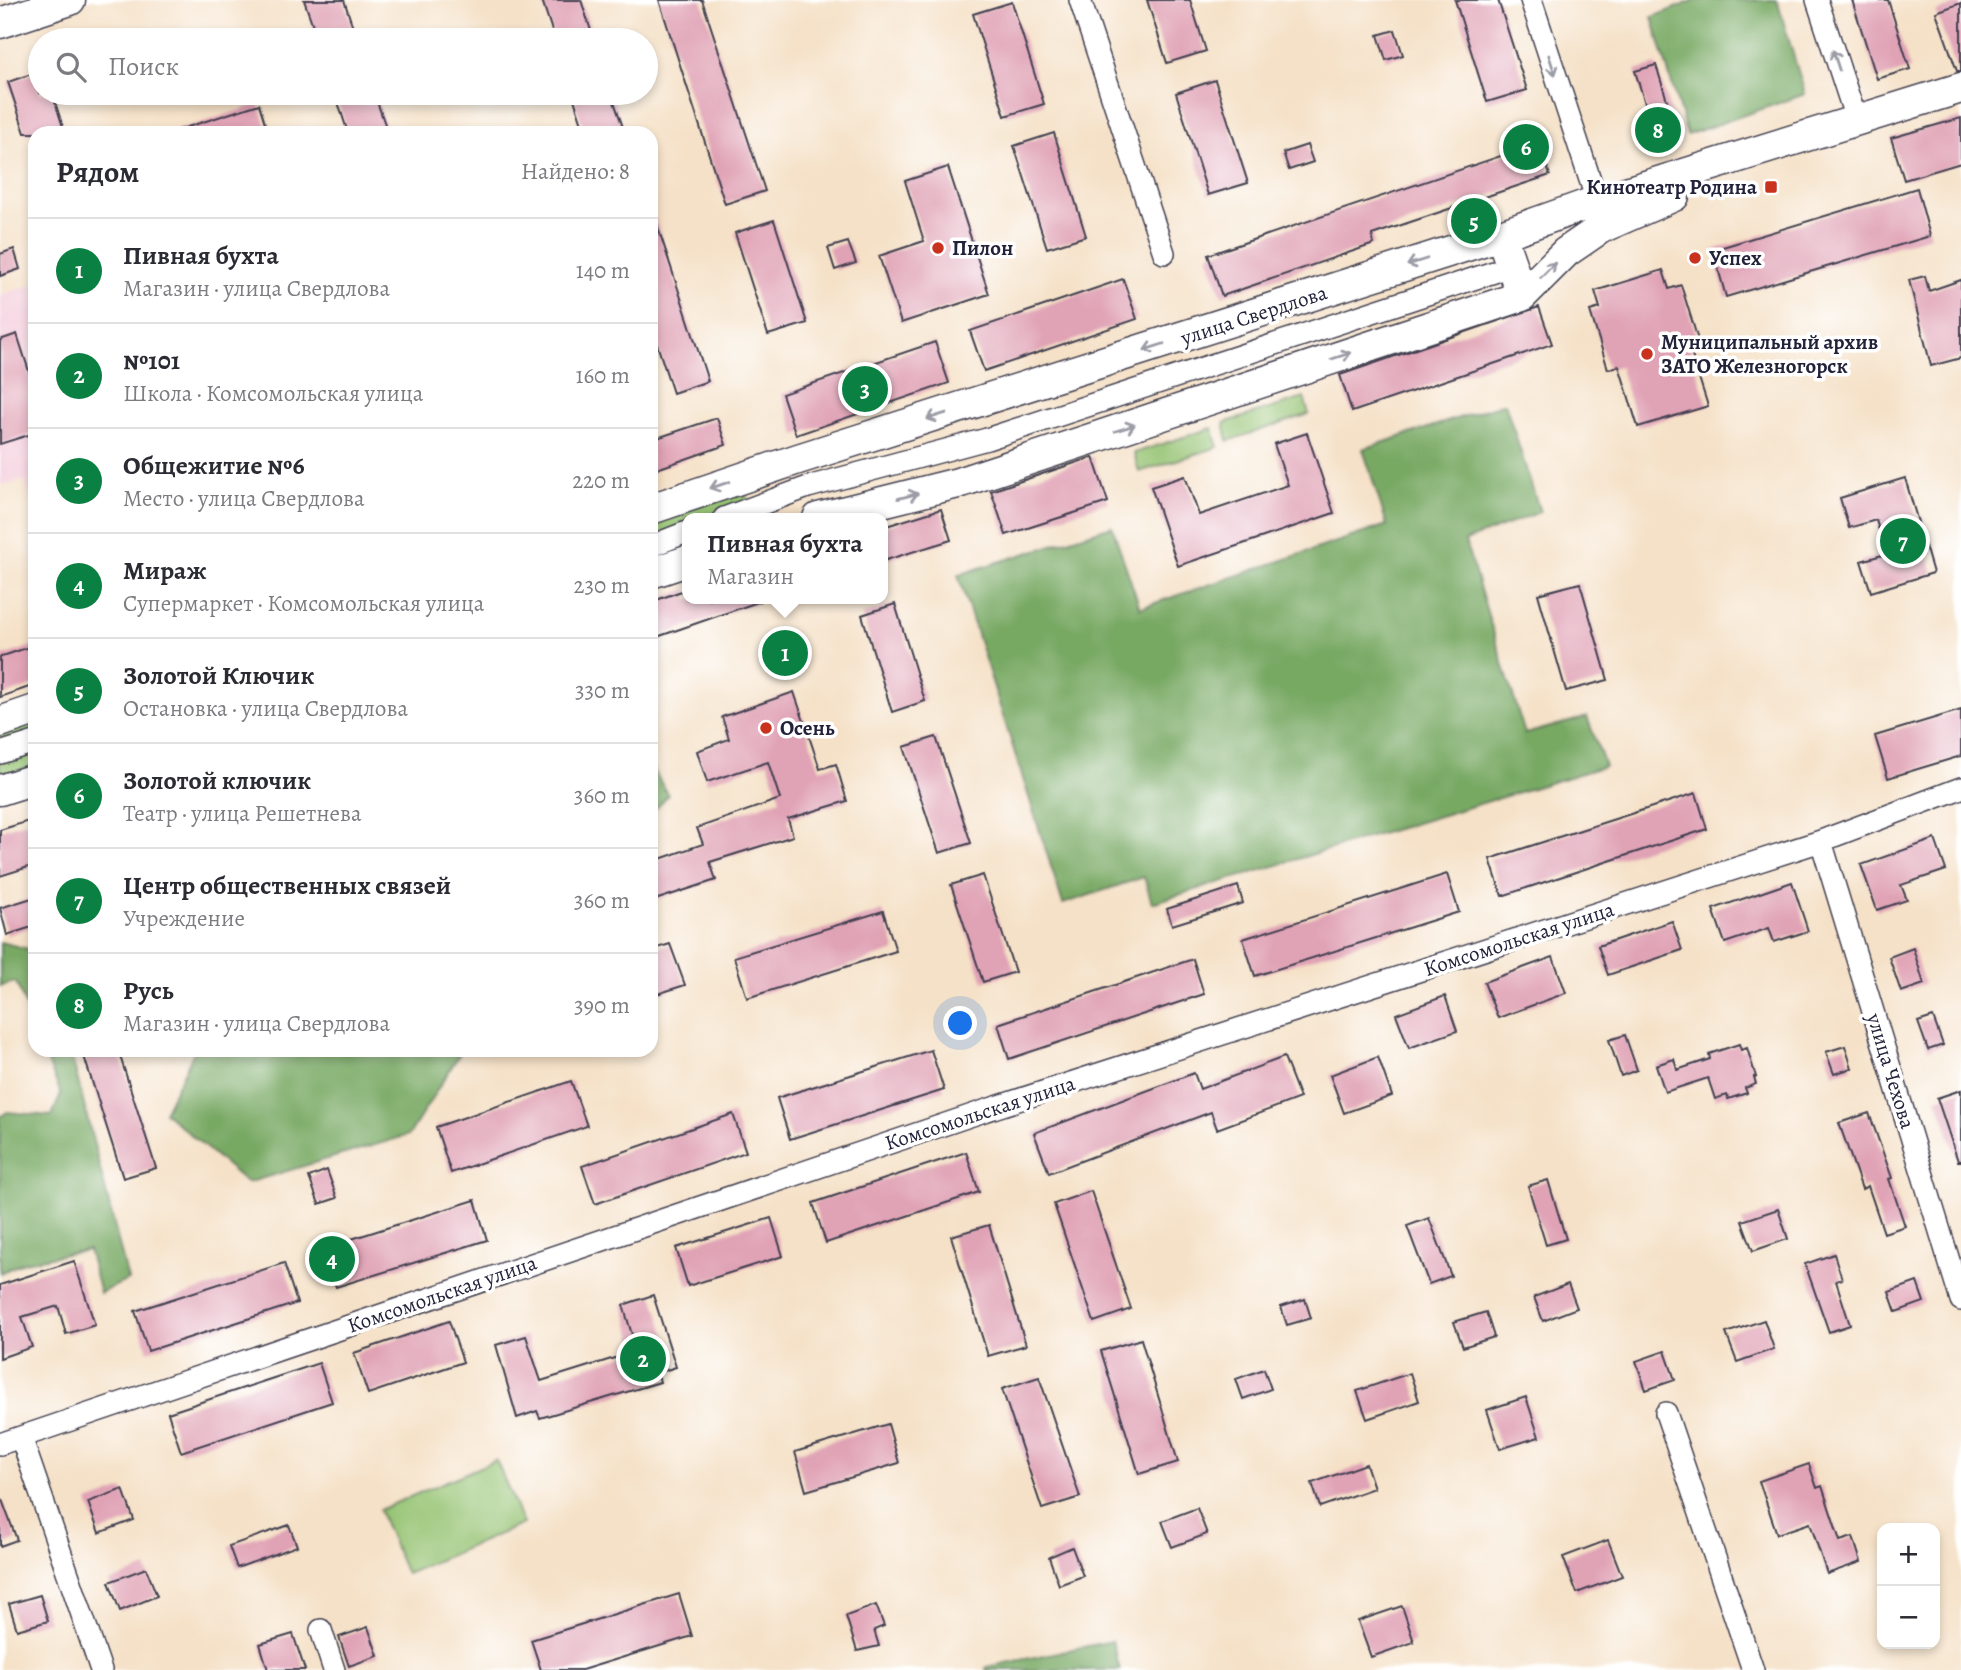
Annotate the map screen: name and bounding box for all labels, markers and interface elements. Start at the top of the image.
search box [28,28,658,105]
icon: search [52,48,90,86]
text: Поиск [108,49,179,84]
one-way arrow [1829,49,1842,71]
one-way arrow [1547,53,1559,75]
pin: 8 [1635,104,1681,156]
pin: 6 [1503,121,1549,173]
text: Рядом [56,152,139,192]
text: Найдено: 8 [521,156,630,187]
place label: Кинотеатр Родина [1586,173,1757,201]
marker: Кинотеатр Родина [1763,179,1779,195]
pin: 5 [1451,195,1497,247]
place label: Пилон [952,234,1013,262]
text: Пивная бухта [123,238,279,273]
marker: Пилон [930,240,946,256]
place label: Успех [1709,244,1762,272]
marker: Успех [1687,250,1703,266]
text: 1 [75,255,83,286]
text: 140 m [576,255,630,286]
one-way arrow [1406,257,1428,270]
one-way arrow [1539,262,1556,279]
text: Магазин · улица Свердлова [123,273,390,304]
street label: улица Свердлова [1176,278,1331,352]
place label: Муниципальный архив ЗАТО Железногорск [1661,328,1878,380]
one-way arrow [1143,342,1165,354]
text: №101 [123,343,180,378]
marker: Муниципальный архив ЗАТО Железногорск [1639,346,1655,362]
one-way arrow [1330,349,1352,361]
text: 2 [73,360,85,391]
text: 160 m [576,360,630,391]
pin: 3 [842,363,888,415]
text: Школа · Комсомольская улица [123,378,423,409]
one-way arrow [926,411,948,424]
one-way arrow [1114,421,1136,433]
text: Общежитие №6 [123,448,305,483]
text: 3 [74,465,84,496]
text: 220 m [572,465,630,496]
one-way arrow [710,480,732,492]
text: Место · улица Свердлова [123,483,365,514]
one-way arrow [896,489,919,502]
popup [682,513,888,604]
pin: 7 [1880,515,1926,567]
text: Пивная бухта [707,526,863,561]
text: Мираж [123,553,207,588]
text: Магазин [707,561,794,592]
text: 4 [74,570,84,601]
text: 230 m [574,570,630,601]
text: Супермаркет · Комсомольская улица [123,588,484,619]
pin: 1 [762,627,808,679]
text: Золотой Ключик [123,658,315,693]
text: 5 [74,675,84,706]
text: 330 m [575,675,630,706]
text: Остановка · улица Свердлова [123,693,408,724]
place label: Осень [780,714,835,742]
marker: Осень [758,720,774,736]
text: Золотой ключик [123,763,311,798]
text: 6 [74,780,84,811]
text: 360 m [574,780,630,811]
text: Театр · улица Решетнева [123,798,362,829]
text: Центр общественных связей [123,868,451,903]
text: 7 [74,885,84,916]
text: 360 m [574,885,630,916]
street label: Комсомольская улица [1420,895,1618,983]
text: Учреждение [123,903,245,934]
text: Русь [123,973,174,1008]
text: 8 [73,990,85,1021]
text: 390 m [574,990,630,1021]
your location [943,1006,977,1040]
text: Магазин · улица Свердлова [123,1008,390,1039]
street label: улица Чехова [1860,1009,1922,1132]
street label: Комсомольская улица [881,1069,1079,1157]
pin: 4 [309,1233,355,1285]
street label: Комсомольская улица [344,1248,541,1340]
pin: 2 [620,1333,666,1385]
map controls [1877,1523,1940,1649]
button: + [1877,1523,1940,1586]
button: − [1877,1586,1940,1649]

